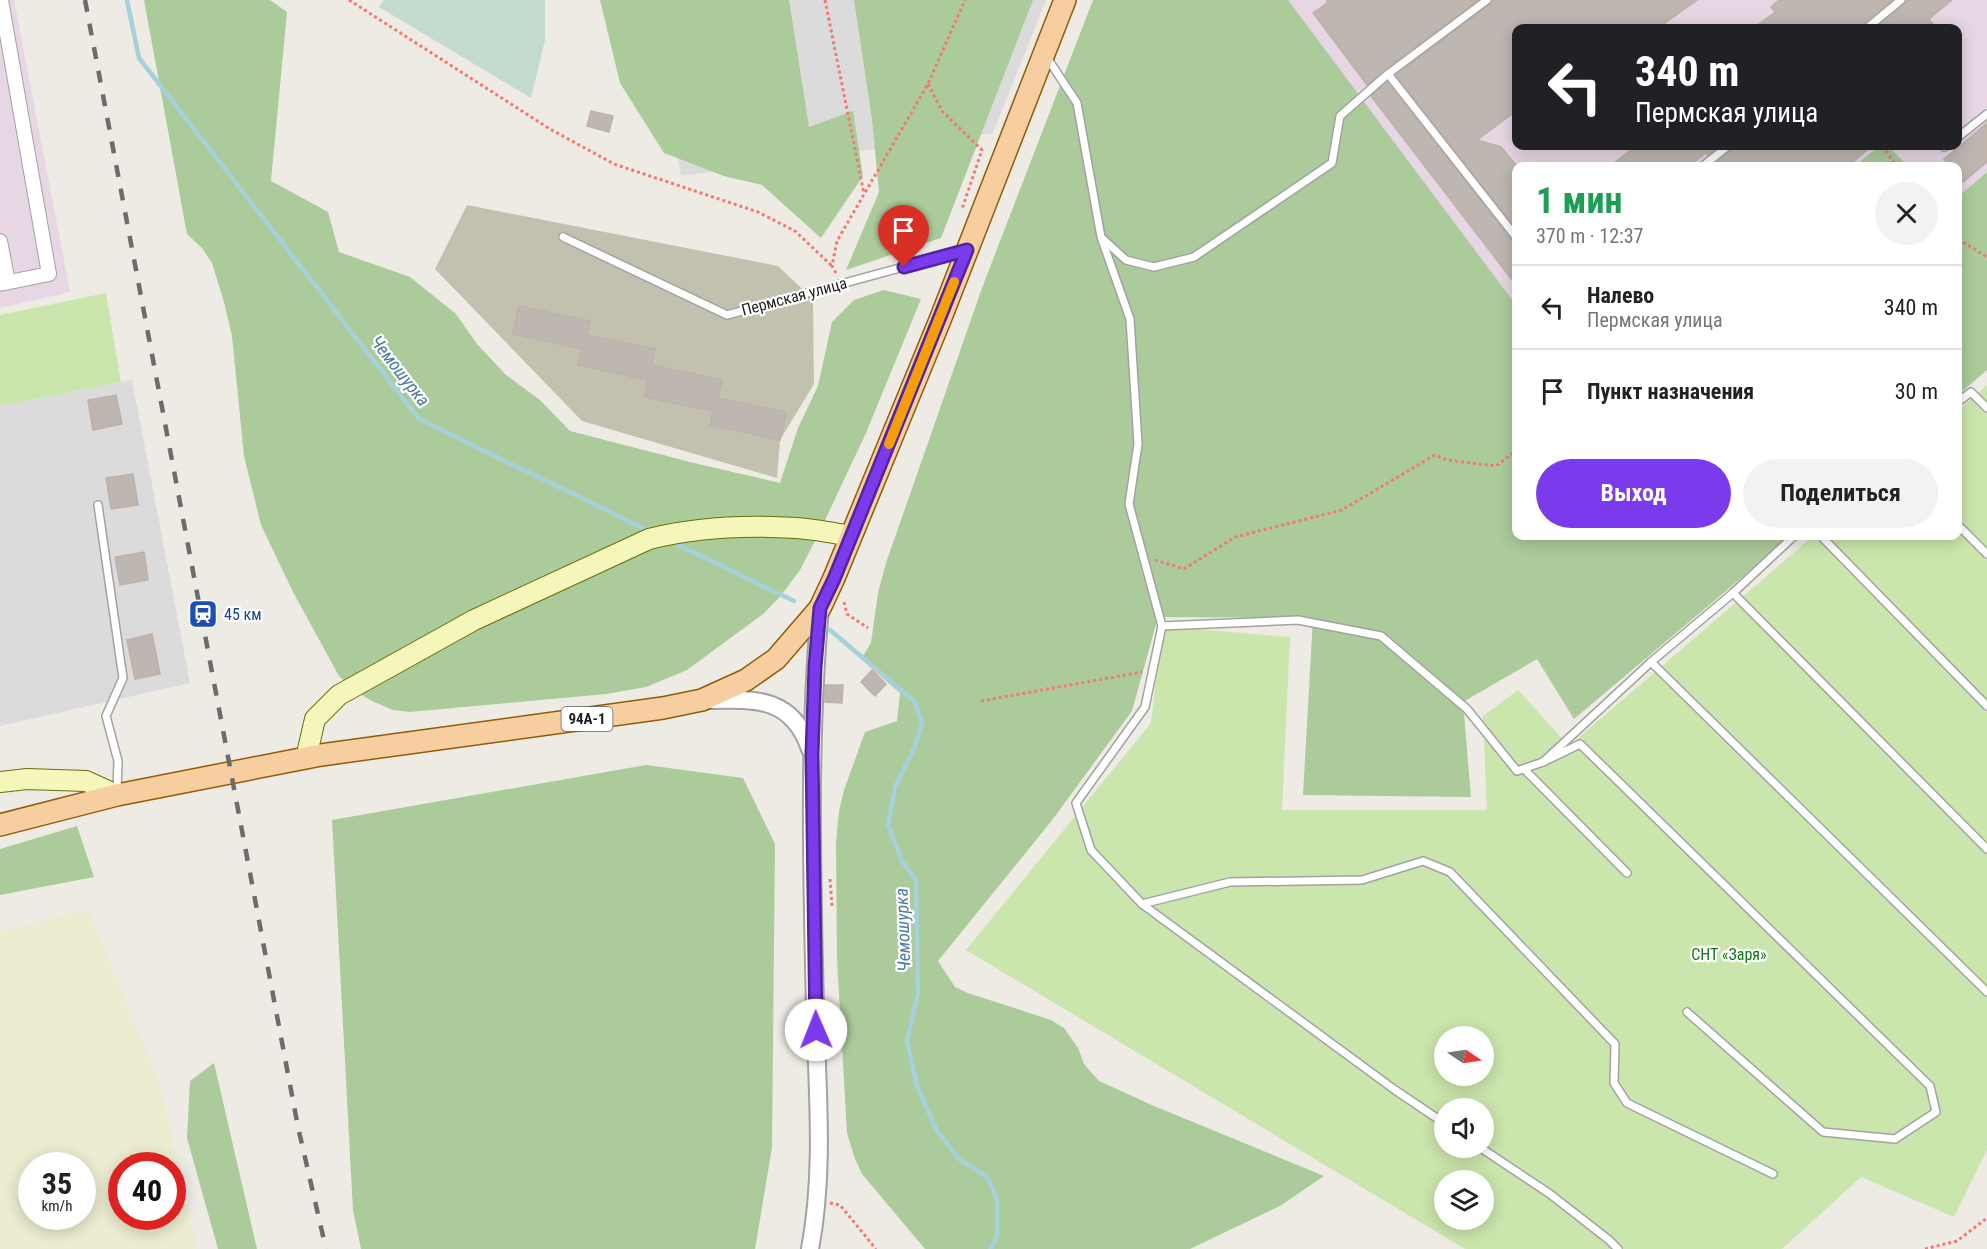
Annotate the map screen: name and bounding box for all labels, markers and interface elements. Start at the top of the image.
text: 340 m [1635,47,1740,96]
icon: left [1536,48,1614,126]
text: Пермская улица [1635,97,1818,129]
text: 1 мин [1536,180,1622,222]
button: close [1875,182,1938,245]
pin [878,205,929,267]
icon: arrive [887,214,920,247]
text: 370 m · 12:37 [1536,224,1643,248]
street label: Пермская улица [739,273,849,320]
text: Налево [1587,283,1654,308]
icon: left [1536,291,1569,324]
text: 340 m [1884,295,1938,320]
text: Пермская улица [1587,308,1723,332]
water label: Чемошурка [366,331,434,410]
icon: arrive [1536,375,1569,408]
text: Пункт назначения [1587,379,1754,404]
text: 30 m [1895,379,1938,404]
button: Выход [1536,459,1731,528]
button: Поделиться [1743,459,1938,528]
station icon: 45 км [187,598,219,630]
place label: 45 км [224,605,262,624]
road number: 94А-1 [562,707,612,731]
water label: Чемошурка [891,888,914,972]
park label: СНТ «Заря» [1691,945,1767,964]
position arrow [784,998,848,1062]
north arrow [1434,1026,1494,1086]
map controls [1434,1026,1494,1230]
button: sound [1434,1098,1494,1158]
speed limit sign: 40 [108,1152,186,1230]
text: 35 [42,1166,72,1201]
button: layers [1434,1170,1494,1230]
text: km/h [42,1197,72,1215]

